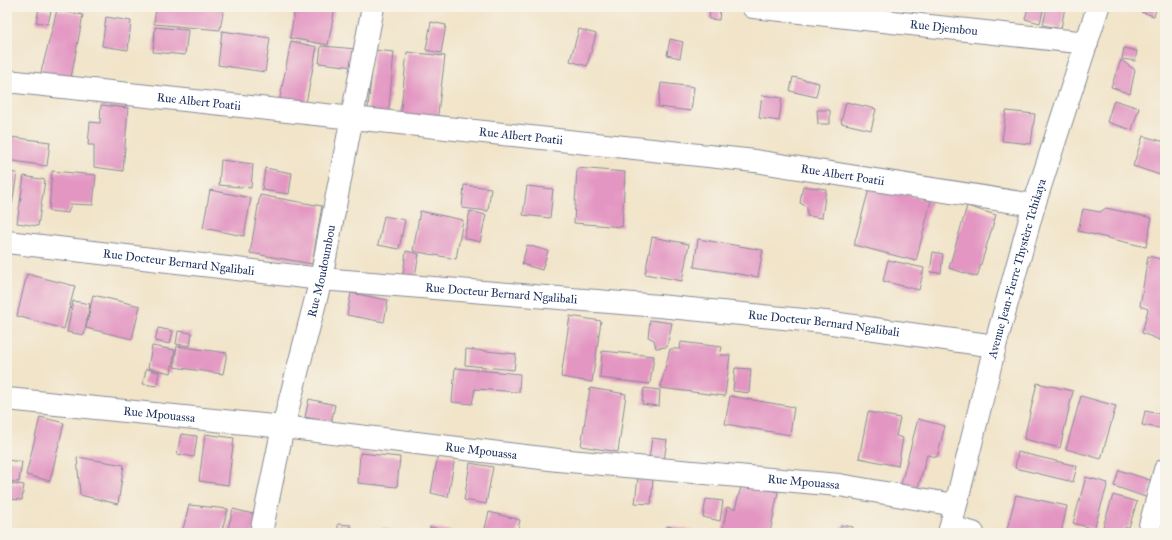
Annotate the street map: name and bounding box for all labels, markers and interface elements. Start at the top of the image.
street label: Rue Djembou [909,17,979,38]
street label: Rue Albert Poatii [156,90,242,113]
street label: Rue Albert Poatii [478,125,565,148]
street label: Rue Albert Poatii [800,161,886,188]
street label: Avenue Jean-Pierre Thystère Tchikaya [985,176,1049,361]
street label: Rue Moudoumbou [304,223,338,319]
street label: Rue Docteur Bernard Ngalibali [102,246,256,278]
street label: Rue Docteur Bernard Ngalibali [425,280,579,307]
street label: Rue Docteur Bernard Ngalibali [747,308,901,340]
street label: Rue Mpouassa [123,404,197,425]
street label: Rue Mpouassa [445,440,519,462]
street label: Rue Mpouassa [767,472,841,492]

